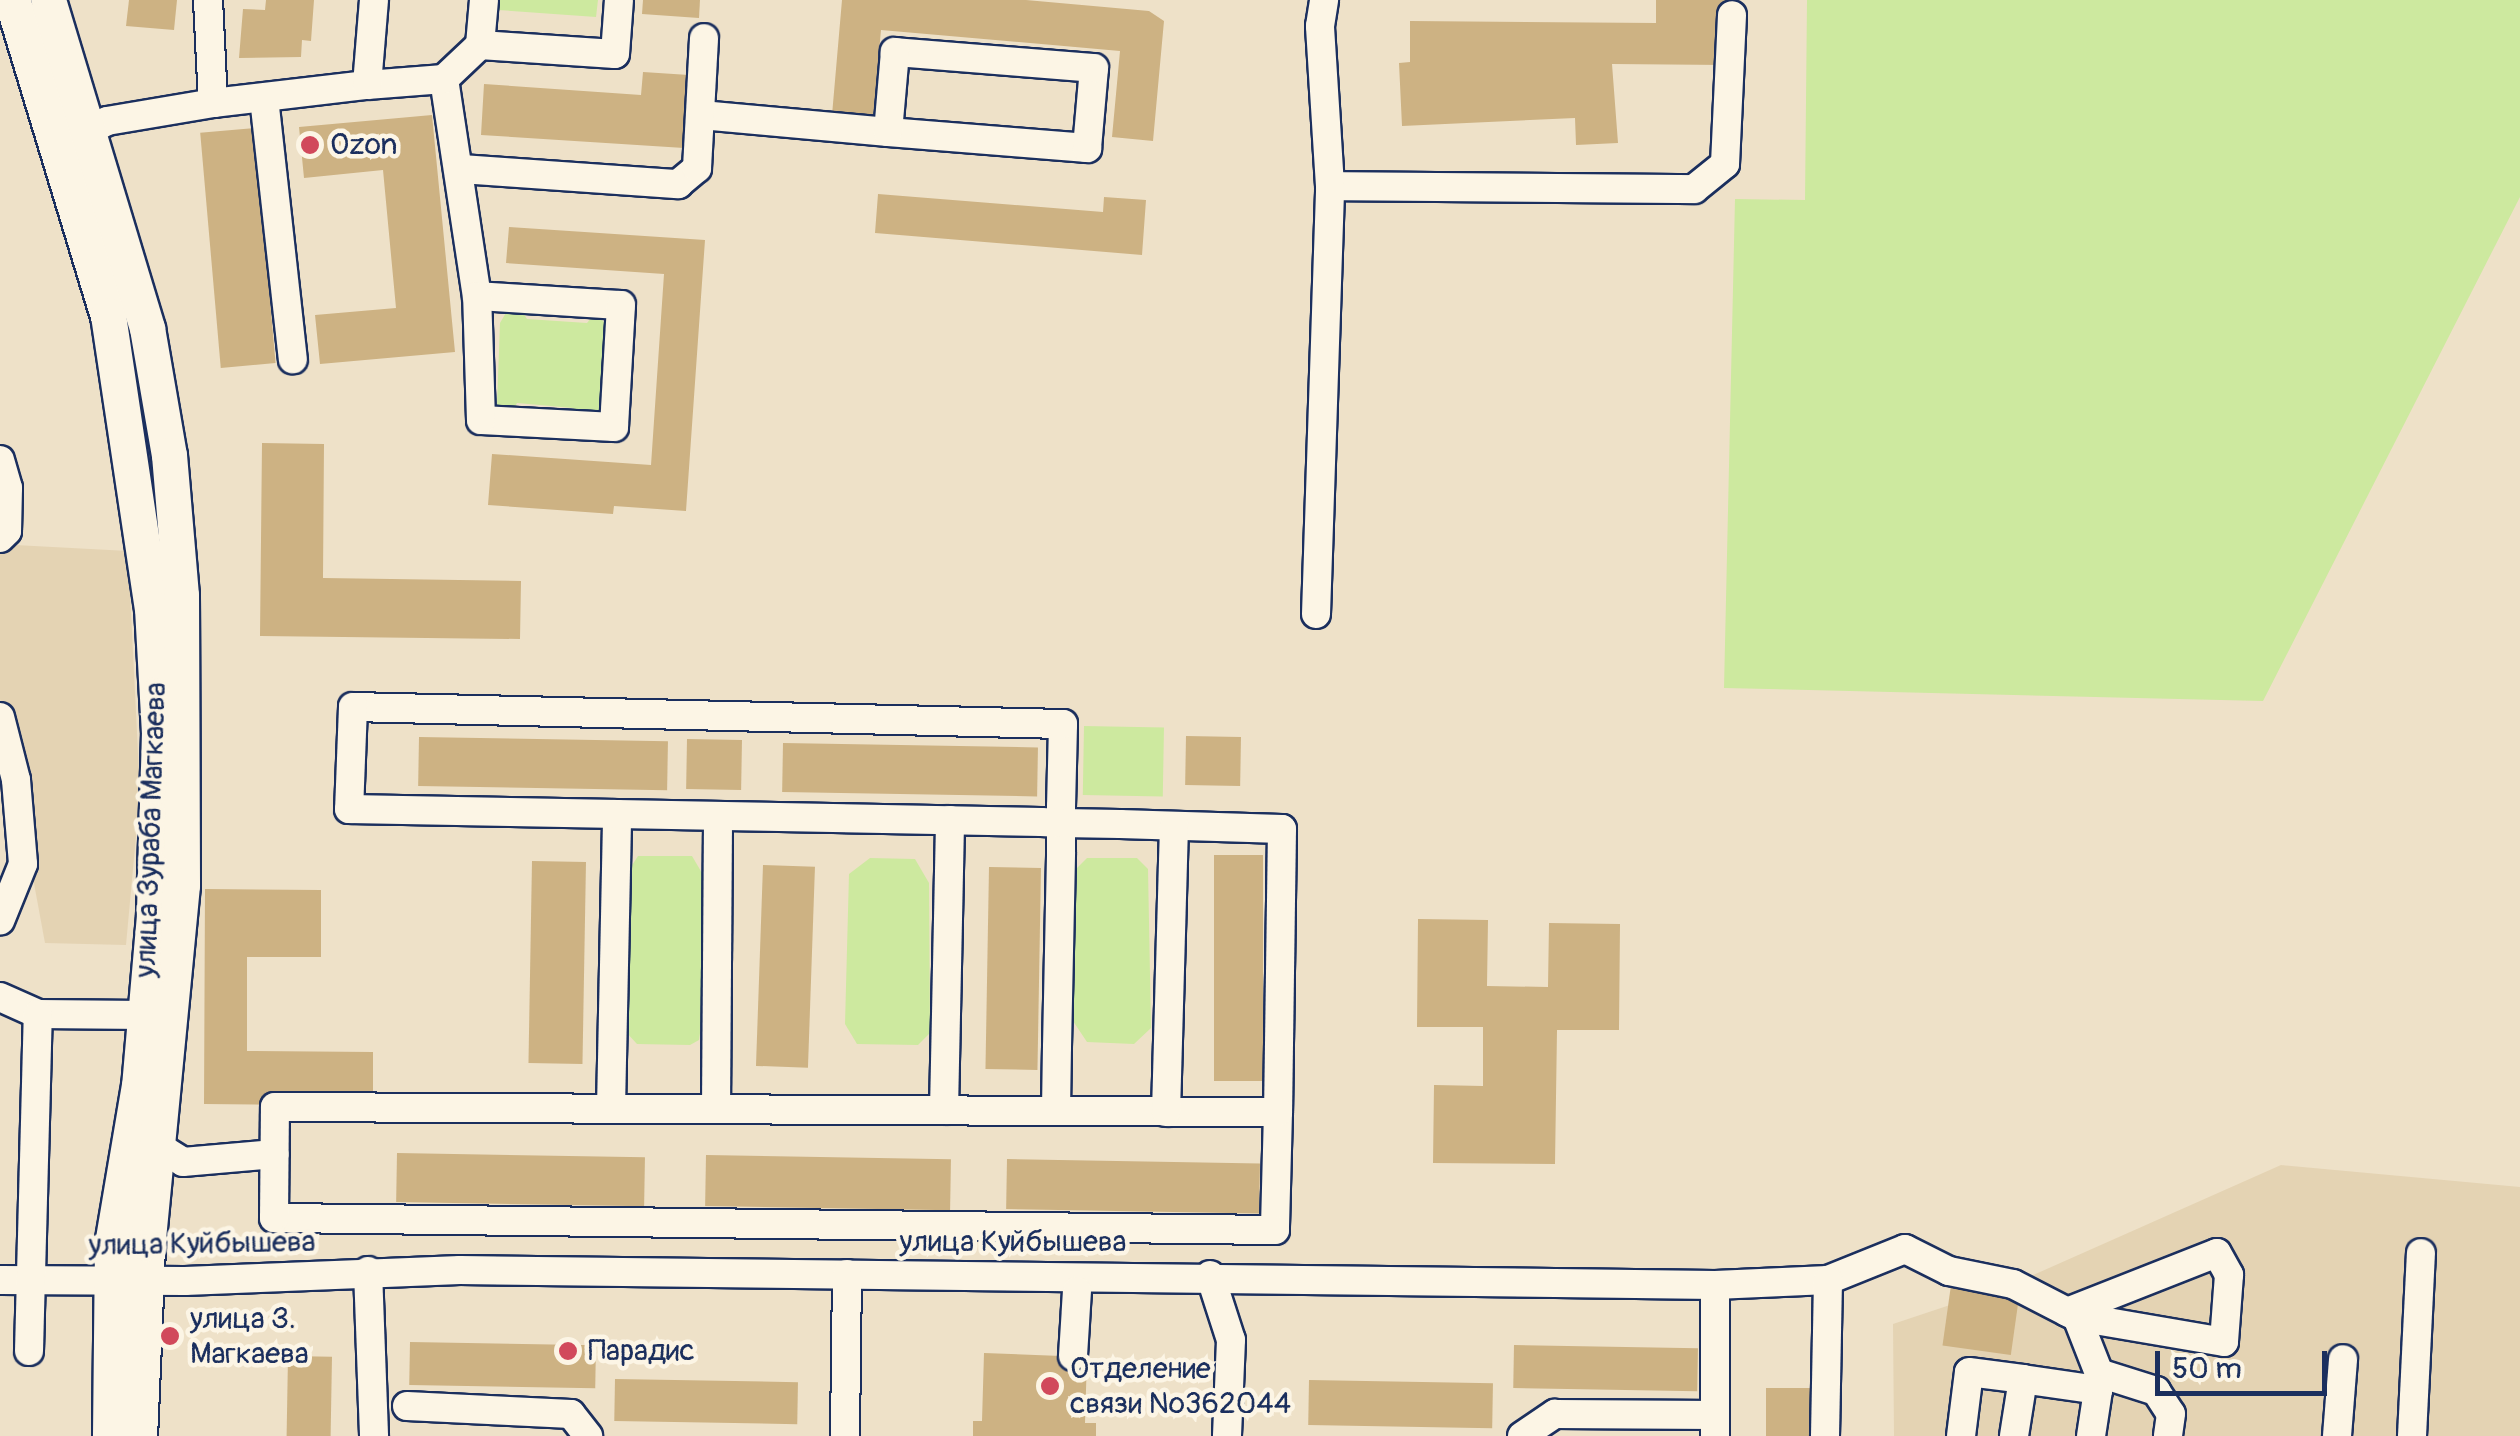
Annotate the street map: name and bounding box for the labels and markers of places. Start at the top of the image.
place label: Ozon [330,127,397,163]
marker: Ozon [299,134,321,156]
place label: улица З. Магкаева [190,1301,309,1372]
marker: улица З. Магкаева [159,1325,181,1347]
place label: Парадис [588,1333,695,1369]
marker: Парадис [557,1340,579,1362]
place label: Отделение связи №362044 [1070,1351,1291,1422]
marker: Отделение связи №362044 [1039,1375,1061,1397]

